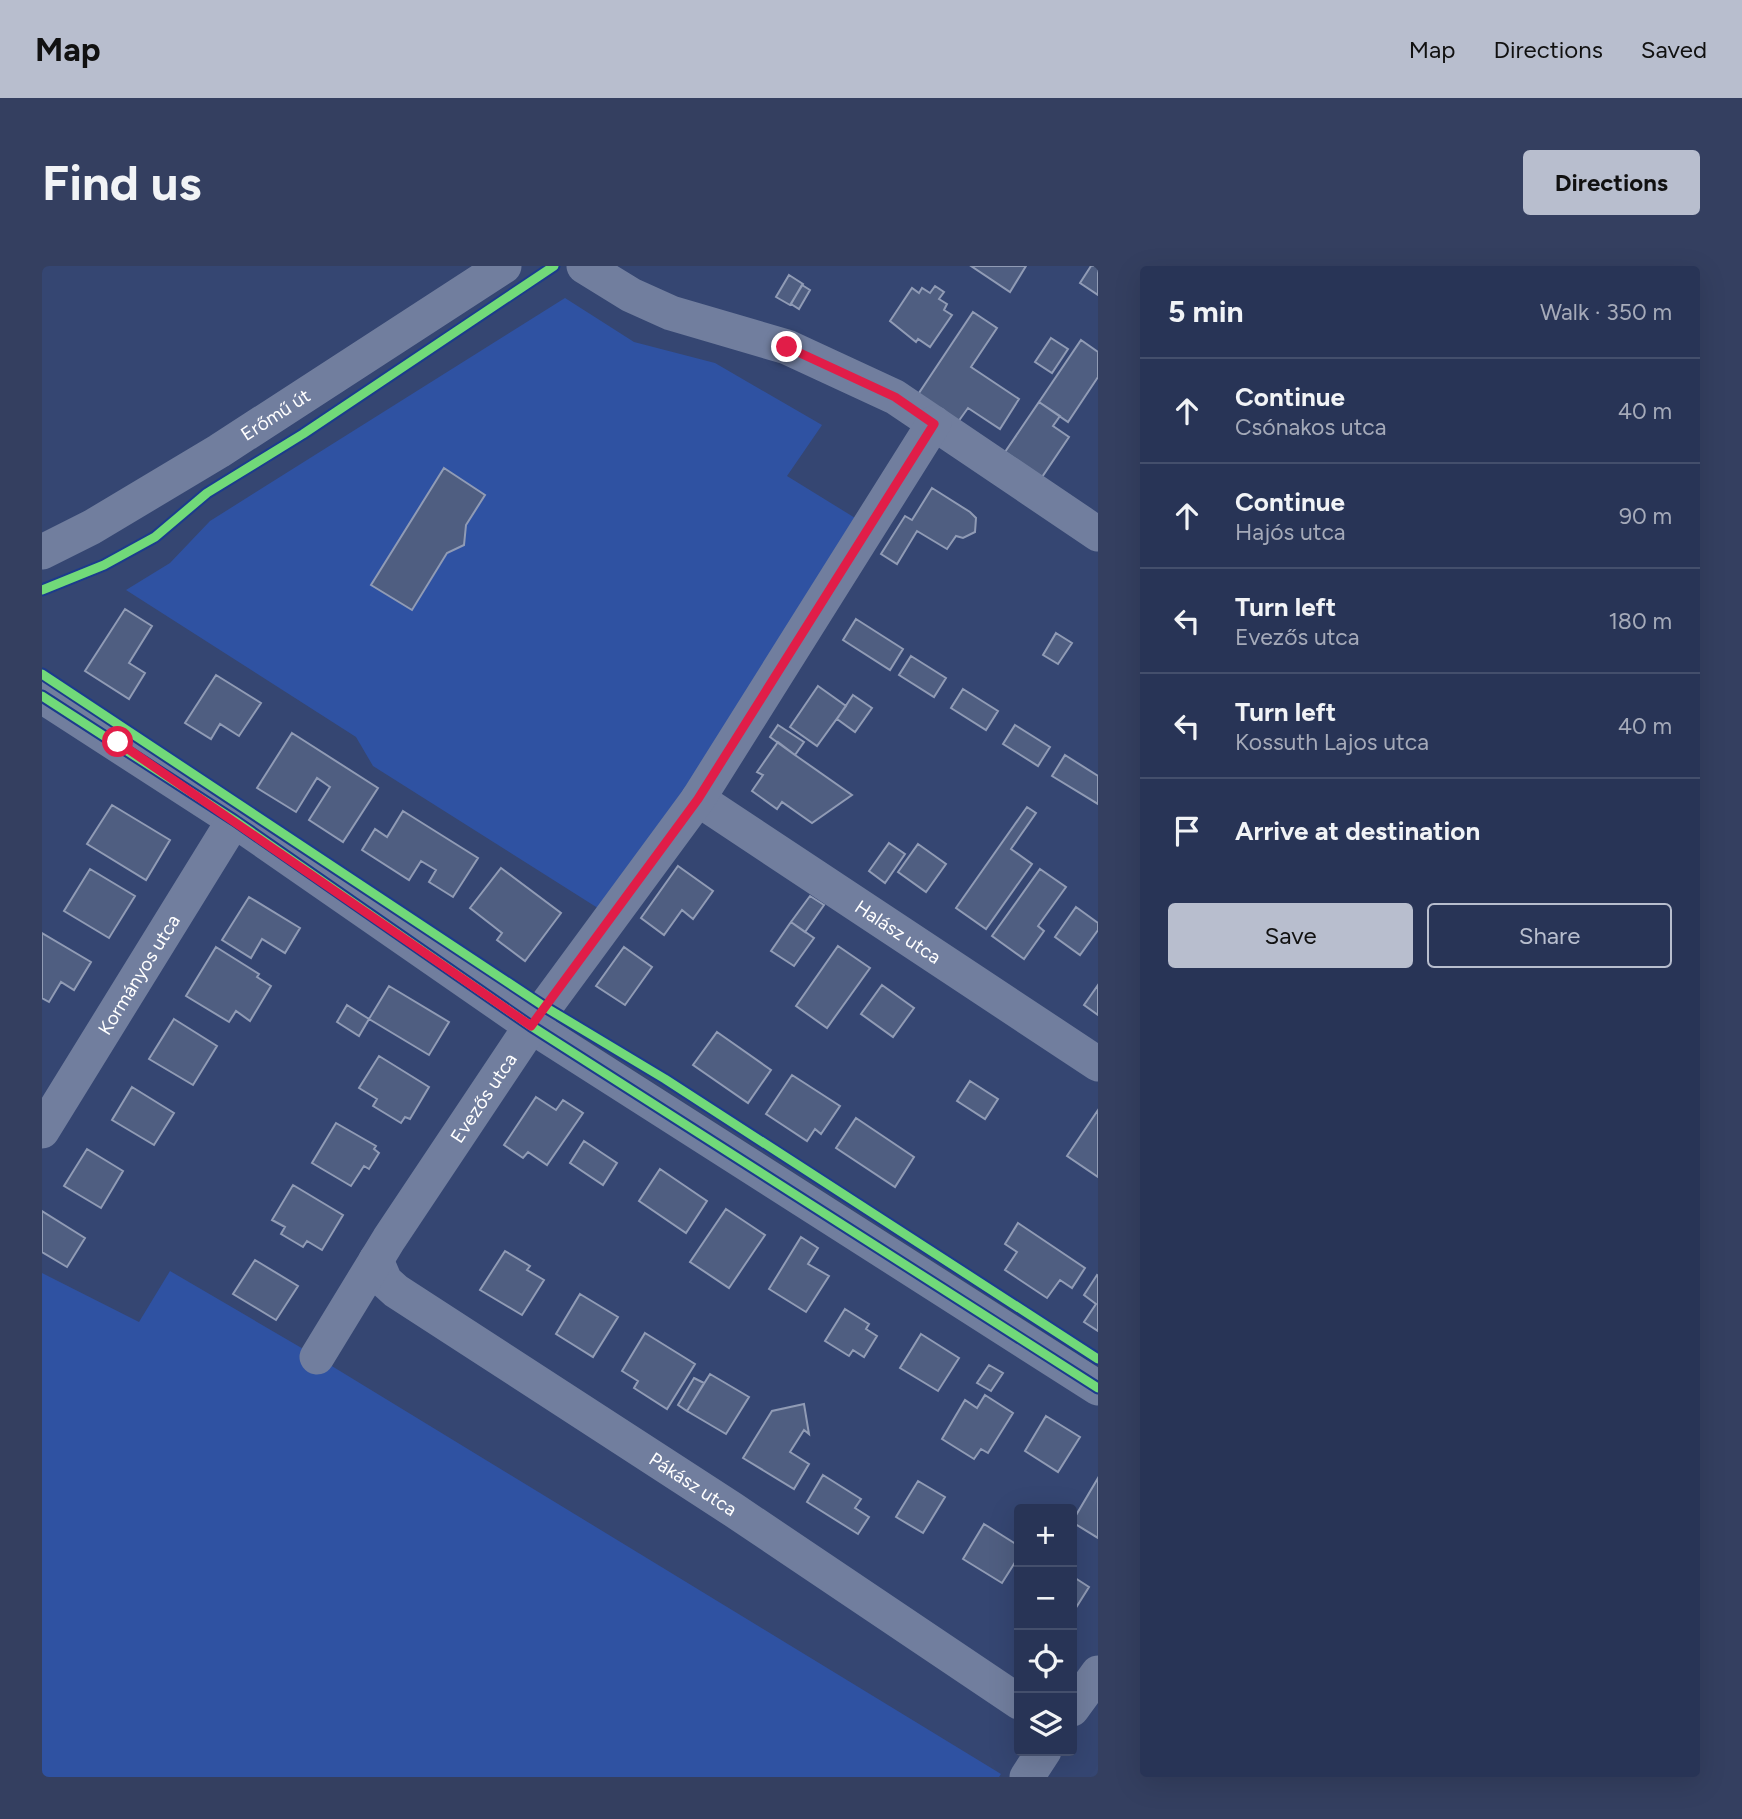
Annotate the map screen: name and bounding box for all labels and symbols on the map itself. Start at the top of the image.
route end [771,331,802,362]
street label: Erőmű út [237,384,315,446]
route start [102,726,133,757]
street label: Halász utca [850,895,945,969]
street label: Kormányos utca [93,910,185,1039]
street label: Evezős utca [445,1049,522,1147]
street label: Pákász utca [645,1447,741,1521]

